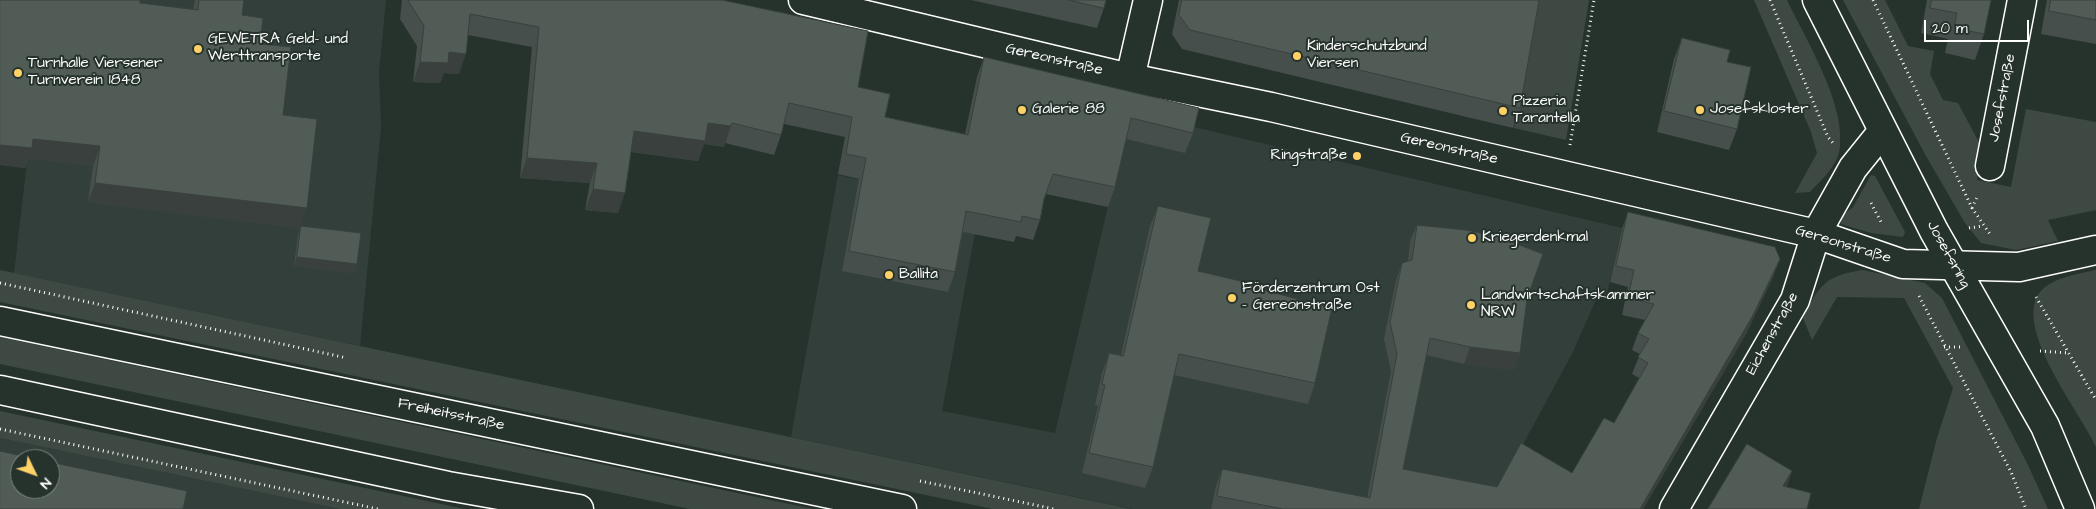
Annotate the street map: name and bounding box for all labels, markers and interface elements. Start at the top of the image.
scale bar [1926,10,2031,42]
text: 20 m [1932,18,1968,39]
place label: GEWETRA Geld- und Werttransporte [208,31,348,66]
place label: Kinderschutzbund Viersen [1307,38,1427,73]
street label: Gereonstraße [1004,40,1104,80]
marker: GEWETRA Geld- und Werttransporte [192,43,204,55]
marker: Kinderschutzbund Viersen [1291,50,1303,62]
street label: Josefstraße [1986,52,2020,144]
place label: Turnhalle Viersener Turnverein 1848 [28,55,162,90]
marker: Turnhalle Viersener Turnverein 1848 [12,67,24,79]
place label: Pizzeria Tarantella [1513,93,1580,128]
place label: Galerie 88 [1032,101,1105,119]
place label: Josefskloster [1710,101,1808,119]
marker: Galerie 88 [1016,104,1028,116]
marker: Josefskloster [1694,104,1706,116]
marker: Pizzeria Tarantella [1497,105,1509,117]
street label: Gereonstraße [1399,129,1499,169]
place label: Ringstraße [1271,147,1347,165]
marker: Ringstraße [1351,150,1363,162]
street label: Josefsring [1922,218,1974,292]
street label: Gereonstraße [1793,222,1893,268]
place label: Kriegerdenkmal [1482,229,1588,247]
marker: Kriegerdenkmal [1466,232,1478,244]
place label: Ballita [899,266,938,284]
marker: Ballita [883,269,895,281]
place label: Förderzentrum Ost - Gereonstraße [1242,280,1380,315]
place label: Landwirtschaftskammer NRW [1481,287,1654,322]
street label: Eichenstraße [1743,289,1803,379]
marker: Förderzentrum Ost - Gereonstraße [1226,292,1238,304]
marker: Landwirtschaftskammer NRW [1465,299,1477,311]
street label: Freiheitsstraße [396,395,506,435]
north arrow [10,449,60,499]
text: N [35,473,56,493]

